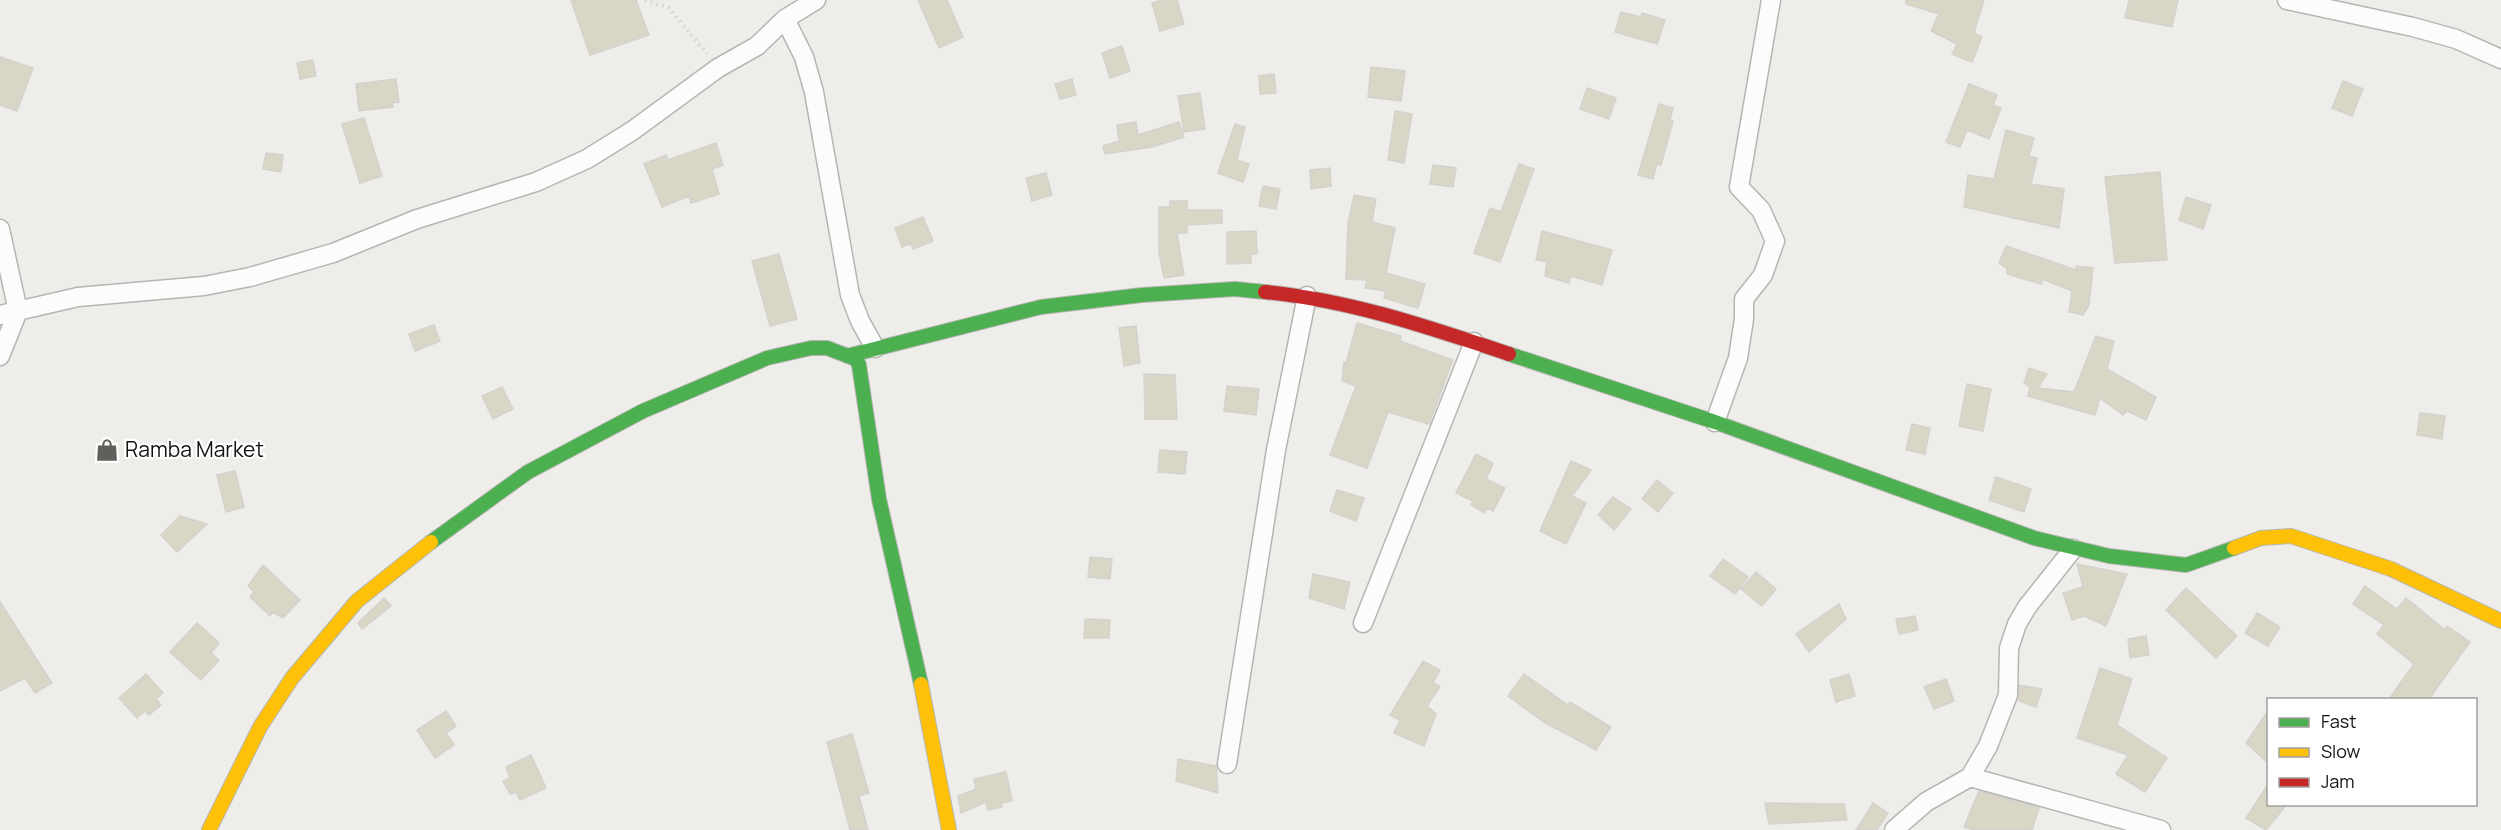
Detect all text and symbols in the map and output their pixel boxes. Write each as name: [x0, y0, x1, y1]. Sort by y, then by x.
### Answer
place label: Ramba Market: [125, 435, 264, 463]
shop icon: Ramba Market: [94, 437, 120, 463]
legend: [2267, 698, 2477, 806]
text: Fast: [2321, 709, 2356, 733]
text: Slow: [2321, 739, 2361, 763]
text: Jam: [2321, 769, 2355, 793]

